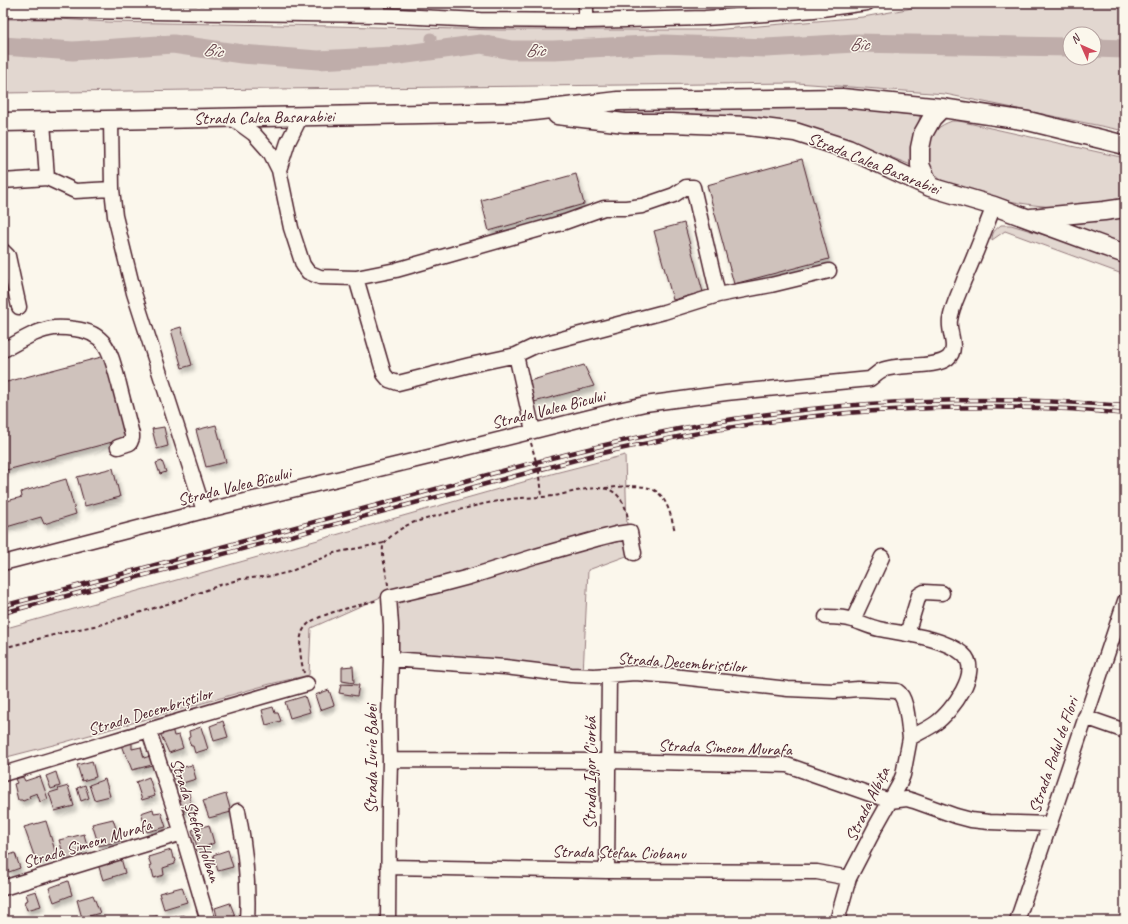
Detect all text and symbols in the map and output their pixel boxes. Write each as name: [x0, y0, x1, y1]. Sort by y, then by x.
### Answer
north arrow: [1062, 26, 1102, 66]
text: N: [1068, 30, 1084, 46]
water label: Bîc: [849, 33, 871, 55]
water label: Bîc: [202, 38, 227, 63]
water label: Bîc: [525, 39, 547, 61]
street label: Strada Calea Basarabiei: [193, 106, 336, 129]
street label: Strada Calea Basarabiei: [805, 127, 945, 200]
street label: Strada Valea Bîcului: [489, 385, 610, 434]
street label: Strada Valea Bîcului: [175, 462, 296, 511]
street label: Strada Decembriștilor: [617, 648, 749, 678]
street label: Strada Decembriștilor: [85, 682, 217, 740]
street label: Strada Podul de Flori: [1024, 693, 1084, 816]
street label: Strada Iurie Babei: [361, 702, 382, 814]
street label: Strada Igor Ciorbă: [580, 715, 601, 829]
street label: Strada Simeon Murafa: [658, 735, 793, 760]
street label: Strada Ștefan Holban: [166, 755, 226, 886]
street label: Strada Albița: [840, 762, 895, 845]
street label: Strada Simeon Murafa: [20, 814, 155, 873]
street label: Strada Ștefan Ciobanu: [552, 841, 688, 864]

